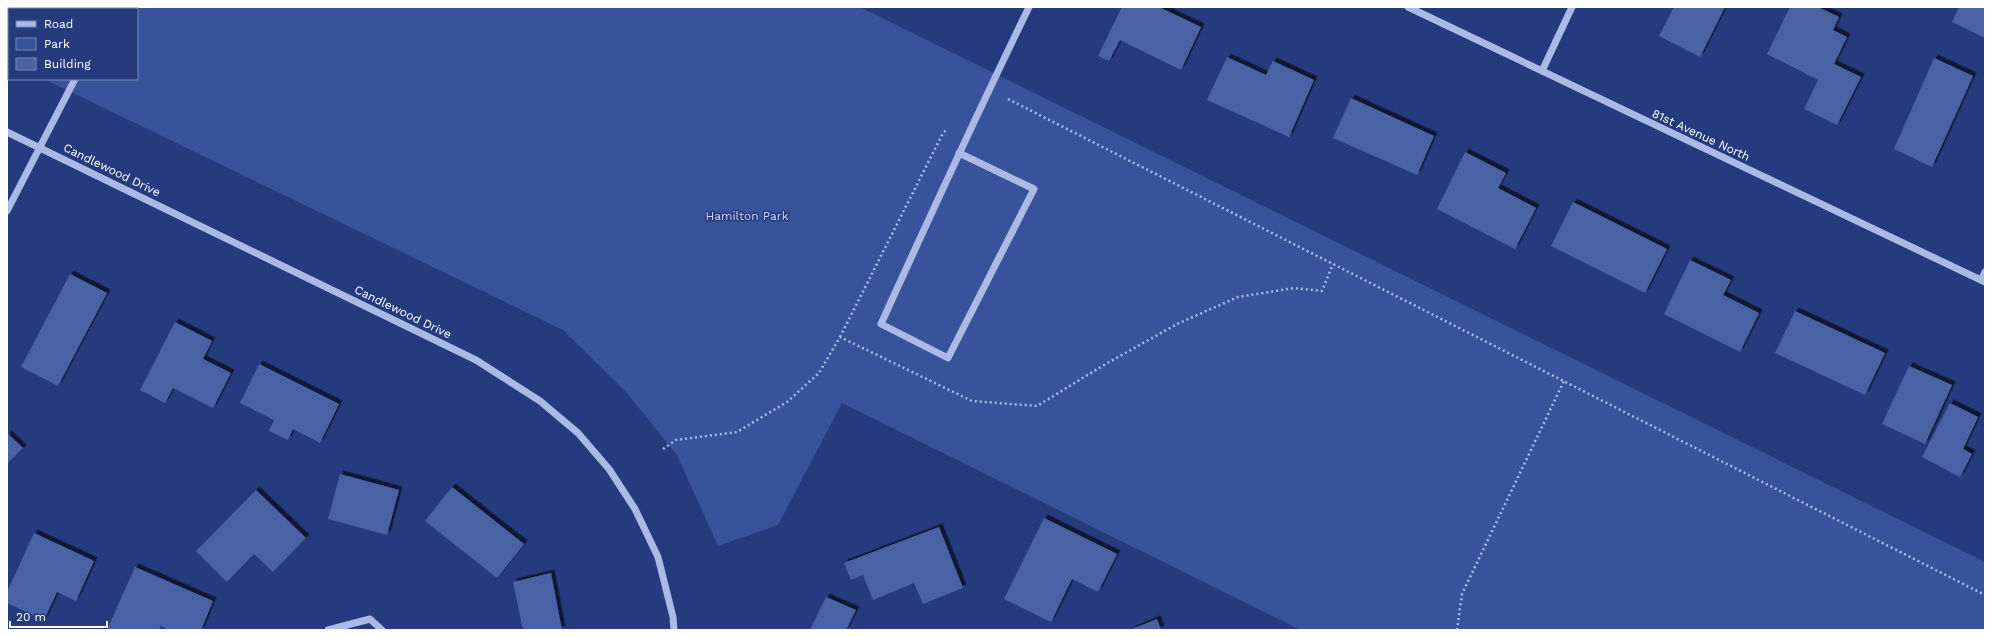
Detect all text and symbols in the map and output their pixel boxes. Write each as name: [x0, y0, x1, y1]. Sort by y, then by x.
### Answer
legend: [8, 8, 138, 80]
text: Road: [44, 17, 73, 31]
text: Park: [44, 37, 70, 51]
text: Building: [44, 57, 91, 71]
street label: 81st Avenue North: [1650, 106, 1752, 164]
street label: Candlewood Drive: [61, 140, 163, 200]
park label: Hamilton Park: [705, 209, 789, 223]
street label: Candlewood Drive: [352, 282, 454, 342]
scale bar: [10, 603, 107, 629]
text: 20 m: [16, 610, 46, 624]

